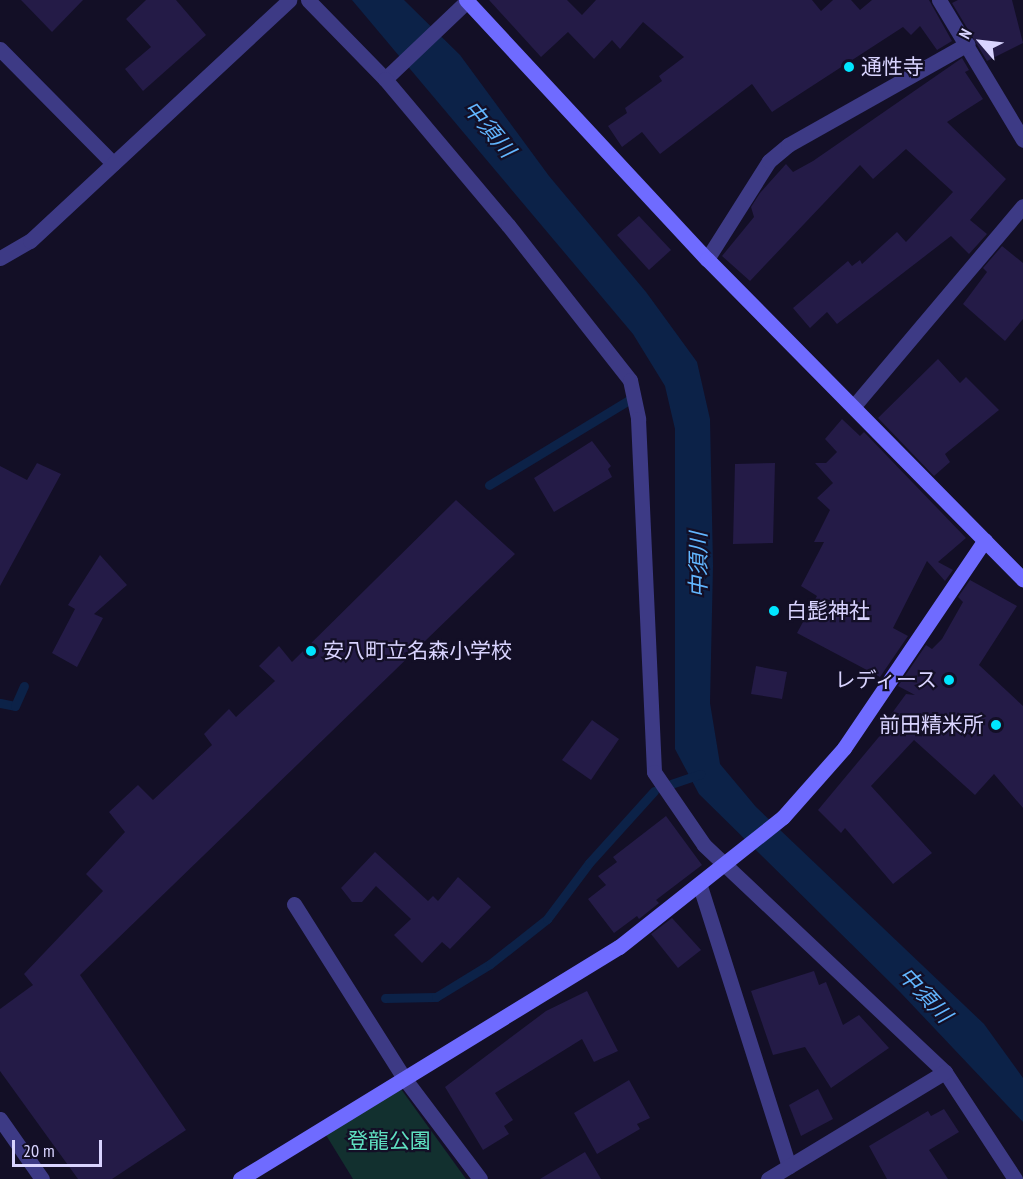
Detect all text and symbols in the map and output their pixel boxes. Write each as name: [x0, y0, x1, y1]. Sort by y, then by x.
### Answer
north arrow: [951, 12, 1011, 72]
text: N: [954, 25, 976, 42]
place label: 通性寺: [861, 54, 924, 80]
marker: 通性寺: [842, 60, 856, 74]
water label: 中須川: [458, 95, 520, 163]
water label: 中須川: [686, 532, 712, 598]
place label: 白髭神社: [786, 598, 870, 624]
marker: 白髭神社: [767, 604, 781, 618]
place label: 安八町立名森小学校: [323, 638, 512, 664]
marker: 安八町立名森小学校: [304, 644, 318, 658]
place label: レディース: [832, 667, 937, 693]
marker: レディース: [942, 673, 956, 687]
place label: 前田精米所: [879, 712, 984, 738]
marker: 前田精米所: [989, 718, 1003, 732]
water label: 中須川: [893, 962, 957, 1028]
scale bar: [15, 1128, 105, 1166]
park label: 登龍公園: [347, 1128, 431, 1154]
text: 20 m: [23, 1139, 55, 1162]

